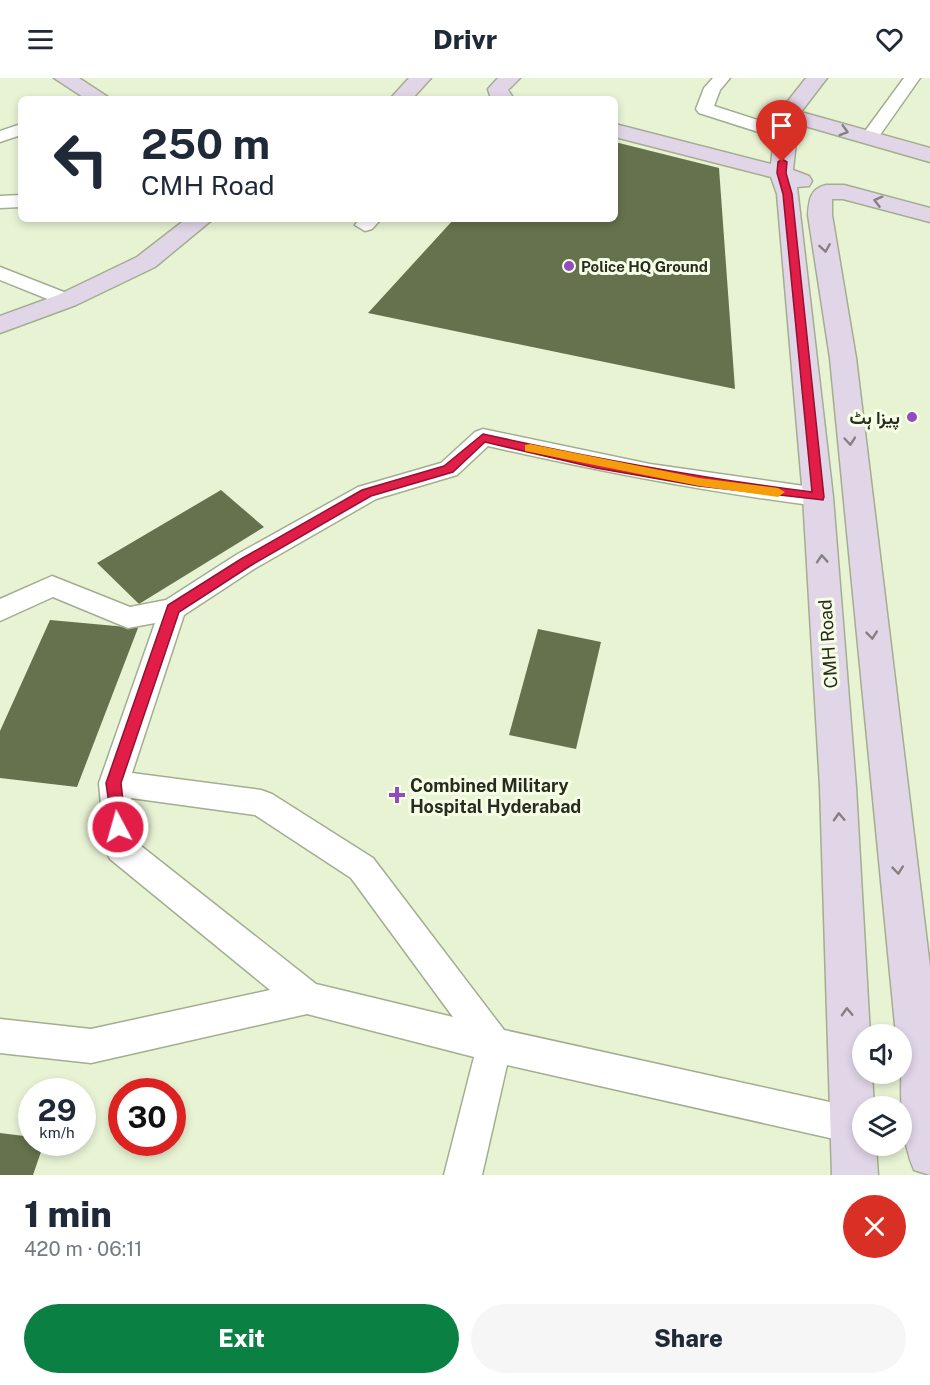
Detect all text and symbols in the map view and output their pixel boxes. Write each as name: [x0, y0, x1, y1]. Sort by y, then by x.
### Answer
icon: menu: [24, 23, 57, 56]
text: Drivr: [433, 23, 497, 55]
icon: heart: [873, 23, 906, 56]
pin: [756, 100, 807, 162]
icon: arrive: [765, 109, 798, 142]
text: 250 m: [141, 119, 270, 168]
icon: left: [42, 120, 120, 198]
one-way arrow: [838, 124, 849, 136]
text: CMH Road: [141, 169, 275, 201]
one-way arrow: [873, 196, 884, 208]
one-way arrow: [819, 243, 831, 252]
place label: Police HQ Ground: [581, 258, 708, 275]
marker: Police HQ Ground: [562, 259, 576, 273]
place label: پیزا ہٹ: [850, 407, 900, 430]
marker: پیزا ہٹ: [905, 410, 919, 424]
one-way arrow: [843, 437, 856, 446]
one-way arrow: [816, 555, 829, 564]
street label: CMH Road: [814, 599, 842, 689]
one-way arrow: [865, 630, 878, 639]
place label: Combined Military Hospital Hyderabad: [410, 775, 581, 817]
marker: Combined Military Hospital Hyderabad: [388, 786, 406, 804]
position arrow: [86, 795, 150, 859]
one-way arrow: [833, 812, 846, 821]
one-way arrow: [891, 866, 904, 875]
one-way arrow: [841, 1007, 853, 1016]
map controls: [852, 1024, 912, 1156]
button: sound: [852, 1024, 912, 1084]
speed limit sign: 30: [108, 1078, 186, 1156]
text: 29: [38, 1092, 76, 1128]
button: layers: [852, 1096, 912, 1156]
text: km/h: [39, 1124, 75, 1141]
text: 1 min: [24, 1193, 112, 1235]
button: close: [843, 1195, 906, 1258]
text: 420 m · 06:11: [24, 1237, 142, 1261]
button: Exit: [24, 1304, 459, 1373]
button: Share: [471, 1304, 906, 1373]

